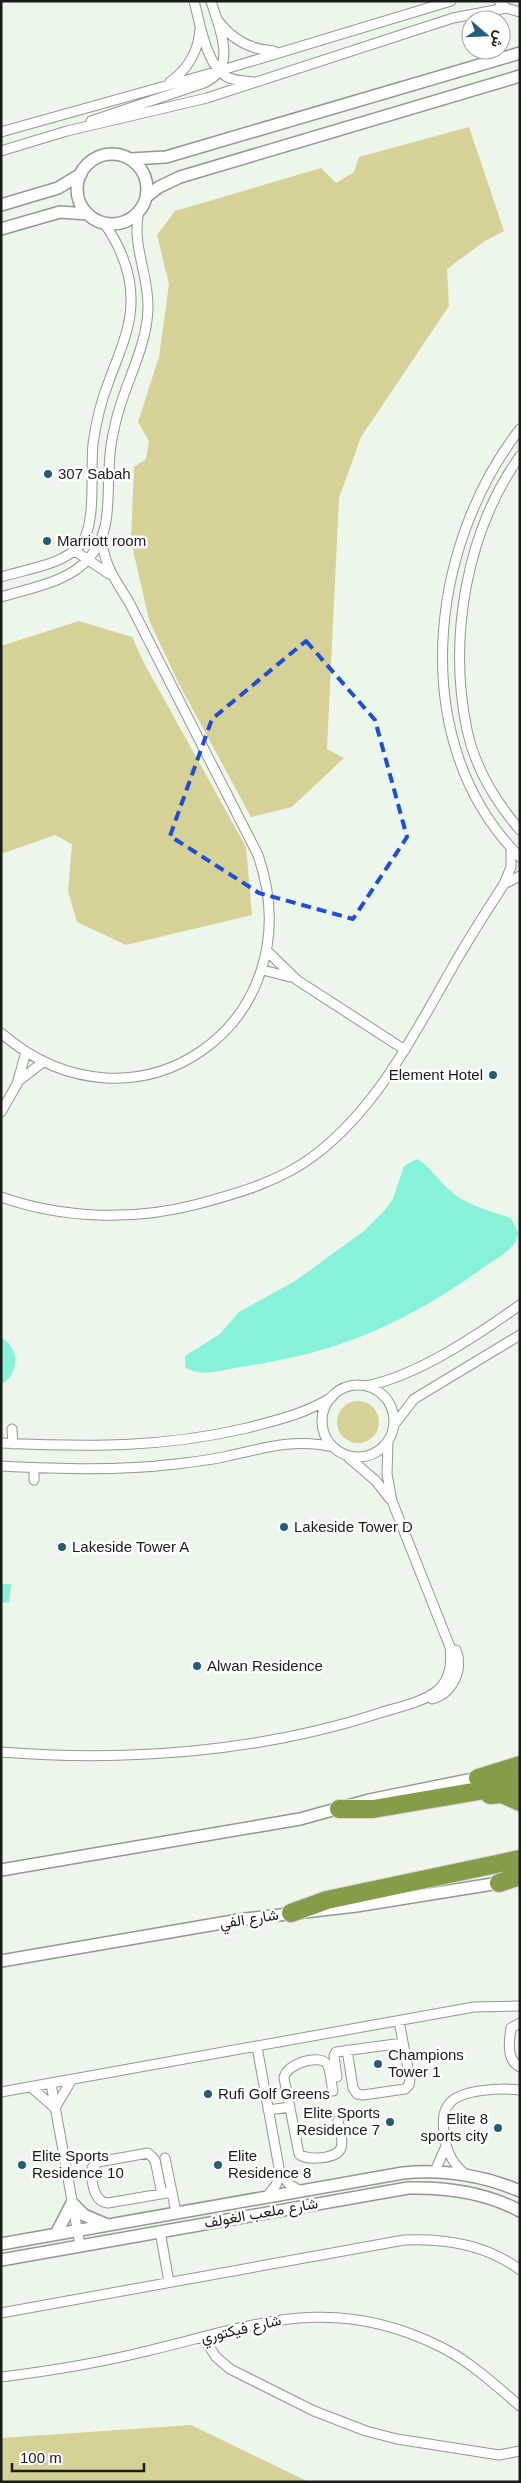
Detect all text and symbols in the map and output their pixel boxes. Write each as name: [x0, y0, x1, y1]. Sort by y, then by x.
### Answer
north arrow: [461, 10, 511, 60]
text: ش: [487, 28, 509, 50]
place label: 307 Sabah: [58, 465, 131, 482]
marker: 307 Sabah: [42, 468, 54, 480]
place label: Marriott room: [57, 532, 146, 549]
marker: Marriott room: [41, 535, 53, 547]
place label: Element Hotel: [389, 1066, 483, 1083]
marker: Element Hotel: [487, 1069, 499, 1081]
place label: Lakeside Tower D: [294, 1518, 413, 1535]
marker: Lakeside Tower D: [278, 1521, 290, 1533]
place label: Lakeside Tower A: [72, 1538, 189, 1555]
marker: Lakeside Tower A: [56, 1541, 68, 1553]
place label: Alwan Residence: [207, 1657, 323, 1674]
marker: Alwan Residence: [191, 1660, 203, 1672]
street label: شارع الفي: [218, 1905, 280, 1936]
place label: Champions Tower 1: [388, 2046, 464, 2080]
marker: Champions Tower 1: [372, 2058, 384, 2070]
place label: Rufi Golf Greens: [218, 2085, 330, 2102]
marker: Rufi Golf Greens: [202, 2088, 214, 2100]
place label: Elite Sports Residence 7: [297, 2104, 380, 2138]
place label: Elite 8 sports city: [420, 2110, 488, 2144]
marker: Elite Sports Residence 7: [384, 2116, 396, 2128]
marker: Elite 8 sports city: [492, 2122, 504, 2134]
place label: Elite Sports Residence 10: [32, 2147, 124, 2181]
place label: Elite Residence 8: [228, 2147, 311, 2181]
marker: Elite Sports Residence 10: [16, 2159, 28, 2171]
marker: Elite Residence 8: [212, 2159, 224, 2171]
street label: شارع ملعب الغولف: [203, 2194, 320, 2234]
street label: شارع فيكتوري: [199, 2311, 284, 2351]
scale bar: [12, 2440, 145, 2472]
text: 100 m: [20, 2449, 62, 2466]

